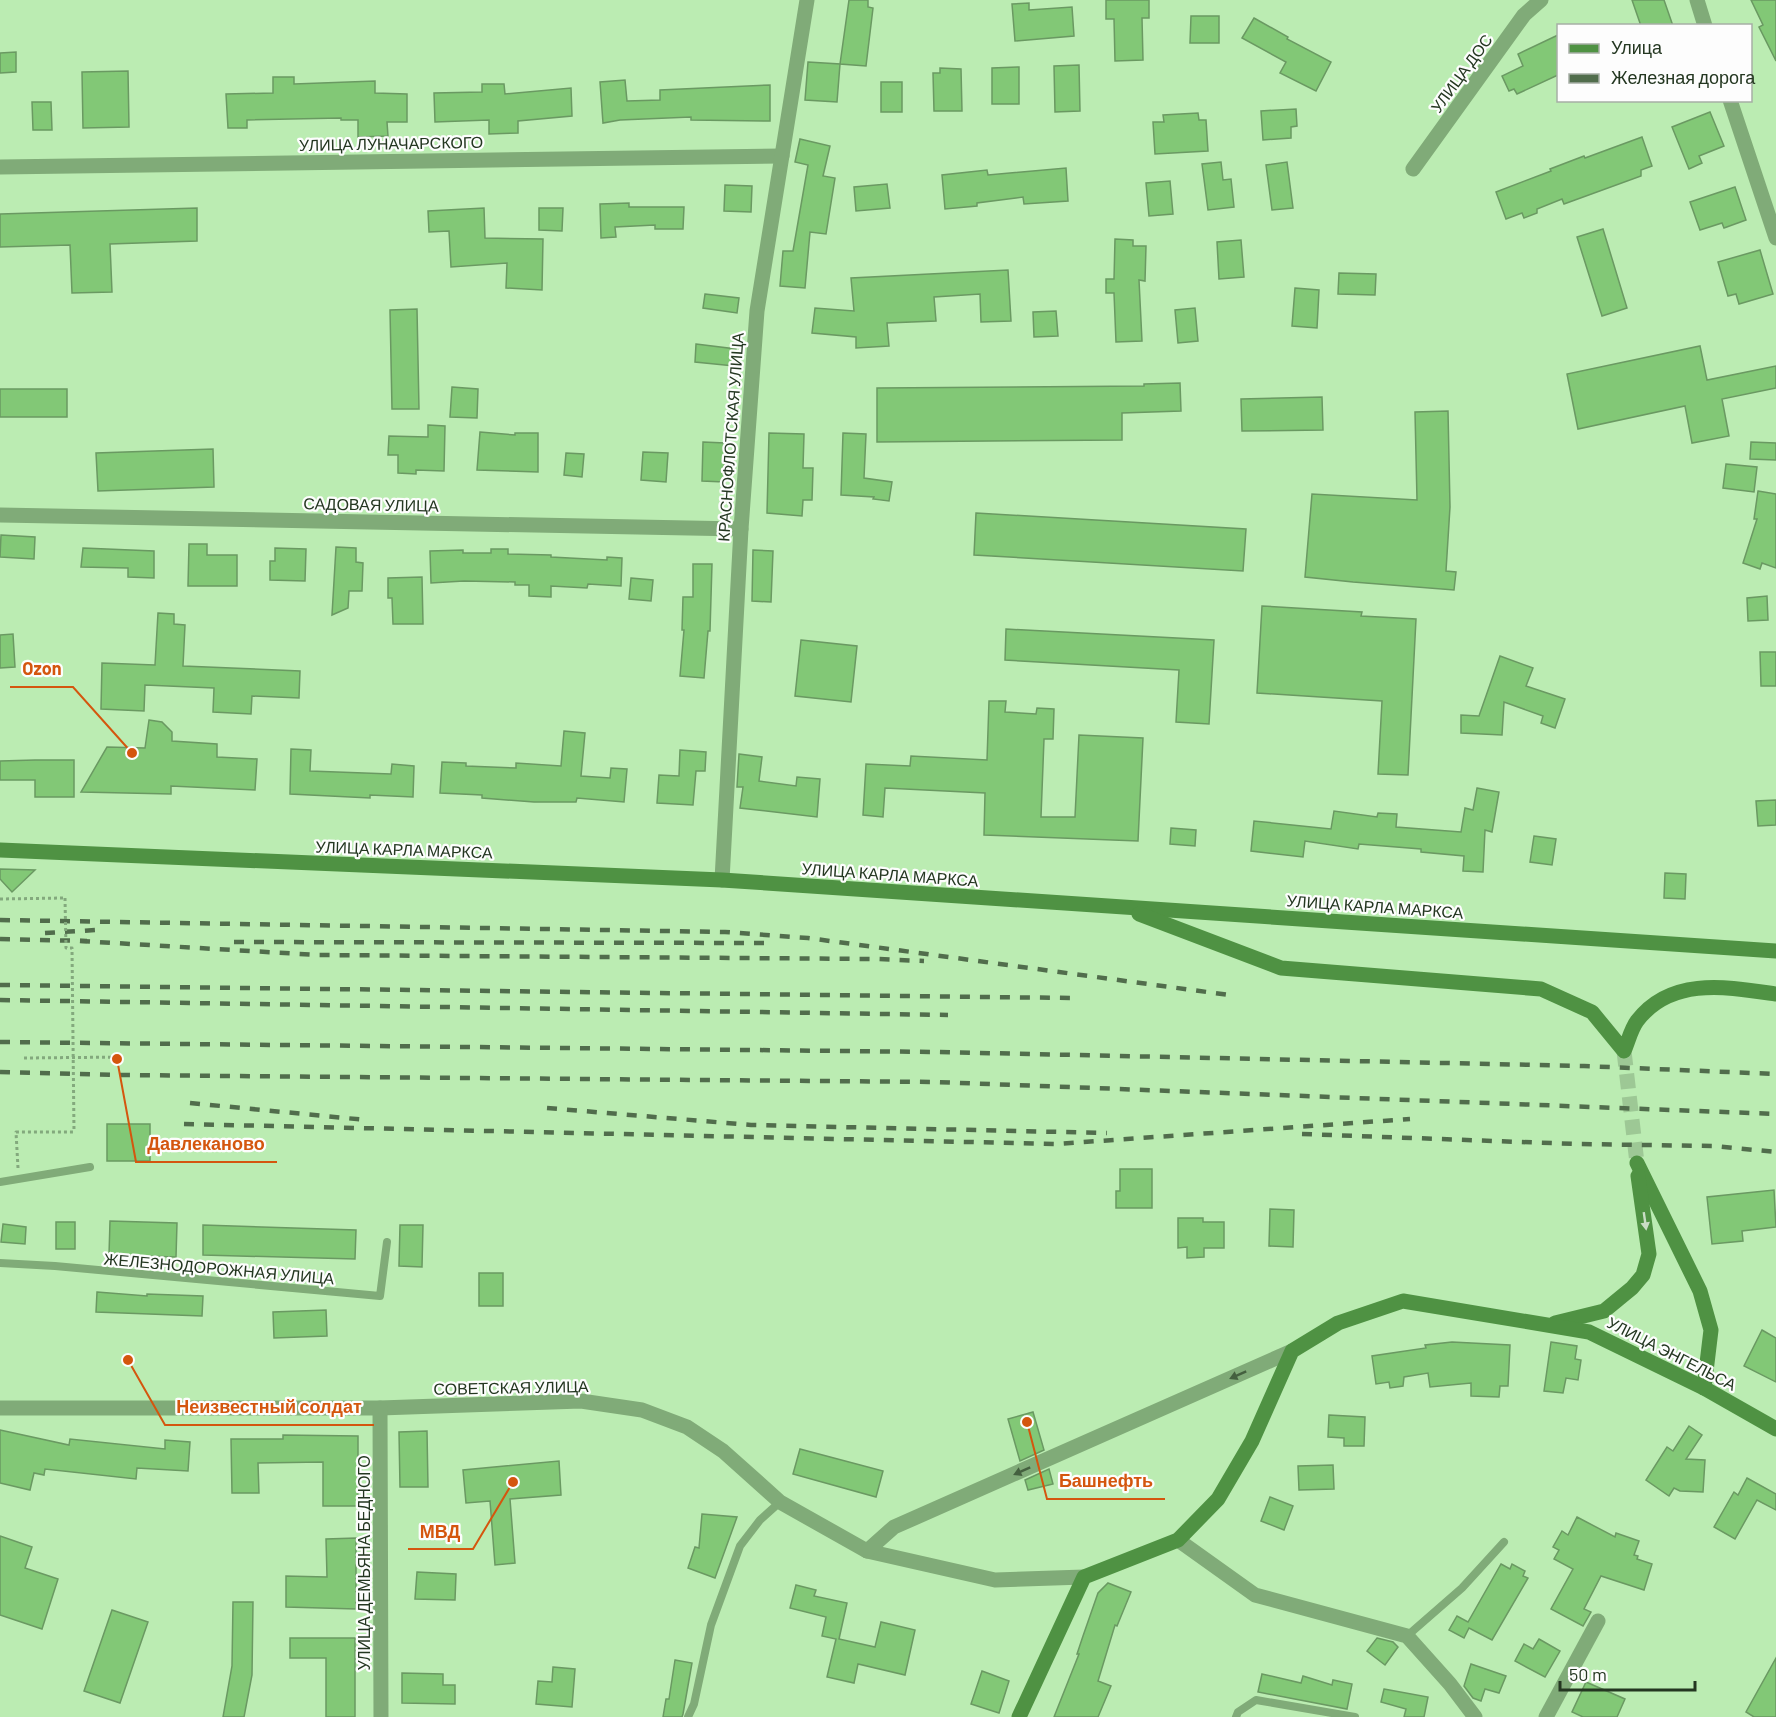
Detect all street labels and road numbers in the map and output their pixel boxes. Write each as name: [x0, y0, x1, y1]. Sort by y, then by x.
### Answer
street label: УЛИЦА ДОС: [1426, 30, 1496, 116]
street label: УЛИЦА ЛУНАЧАРСКОГО: [299, 132, 483, 154]
street label: КРАСНОФЛОТСКАЯ УЛИЦА: [713, 331, 747, 542]
street label: САДОВАЯ УЛИЦА: [303, 493, 439, 515]
street label: УЛИЦА КАРЛА МАРКСА: [315, 836, 493, 862]
street label: УЛИЦА КАРЛА МАРКСА: [801, 858, 979, 890]
street label: УЛИЦА КАРЛА МАРКСА: [1286, 890, 1464, 922]
street label: ЖЕЛЕЗНОДОРОЖНАЯ УЛИЦА: [103, 1248, 335, 1288]
street label: УЛИЦА ЭНГЕЛЬСА: [1604, 1312, 1740, 1394]
street label: СОВЕТСКАЯ УЛИЦА: [433, 1376, 589, 1398]
street label: УЛИЦА ДЕМЬЯНА БЕДНОГО: [354, 1455, 373, 1671]

